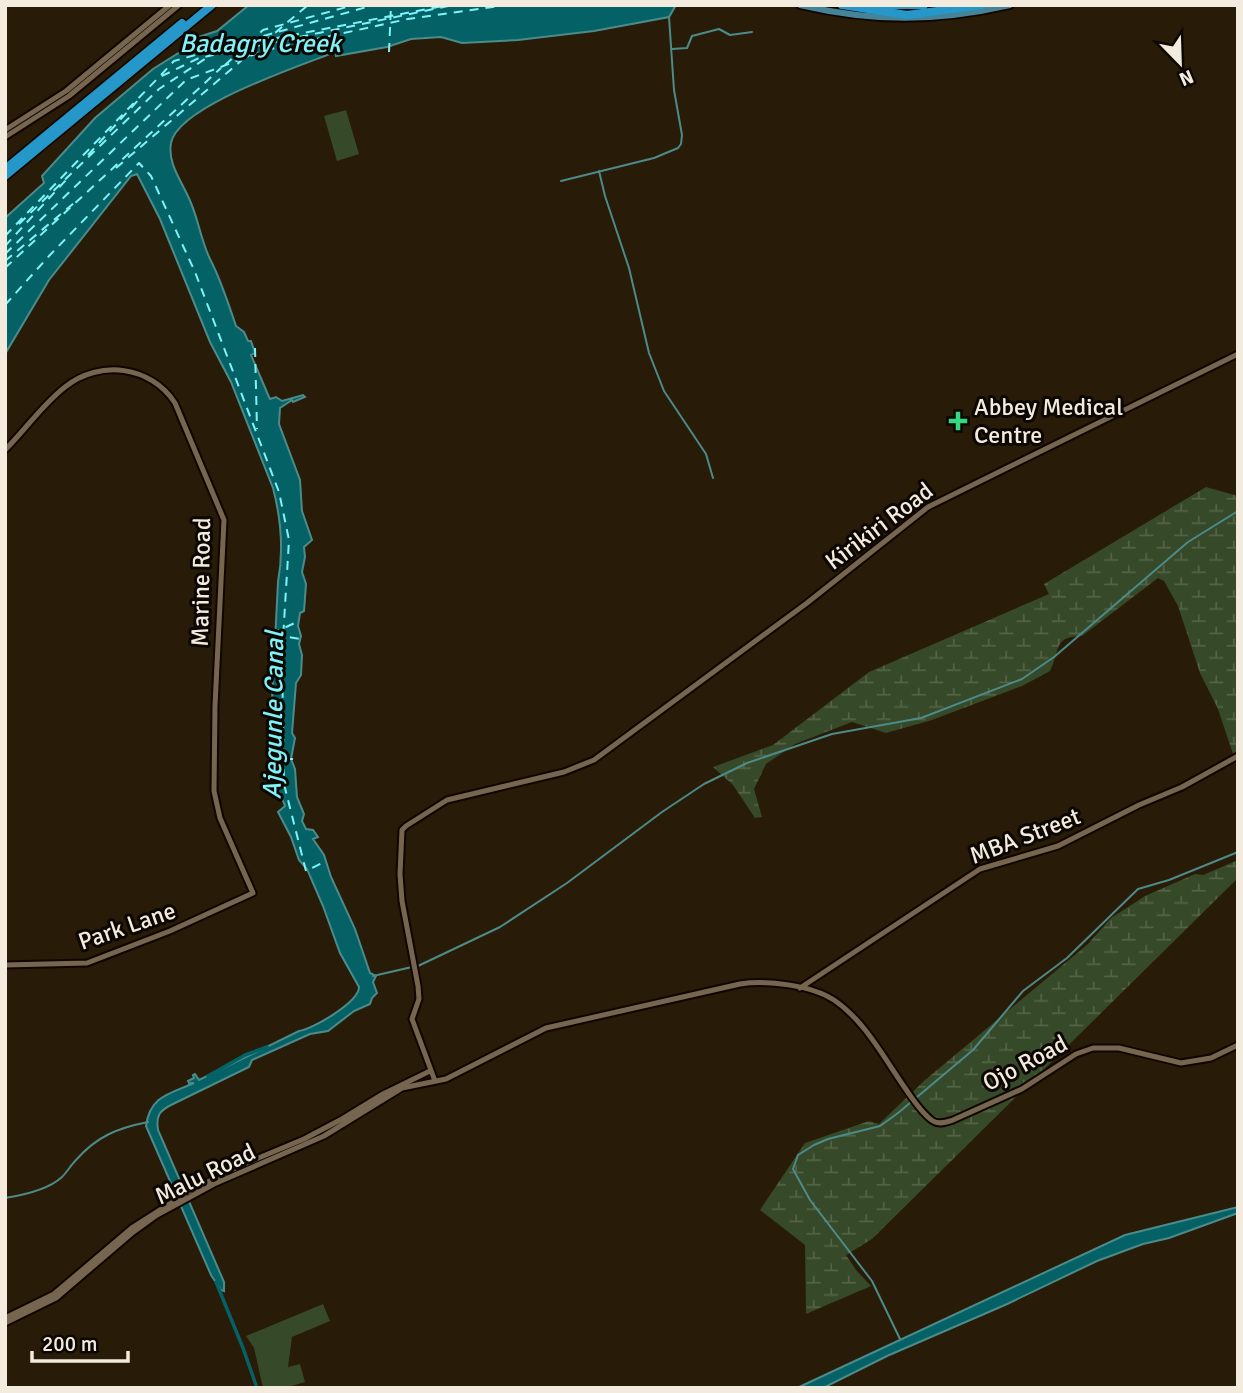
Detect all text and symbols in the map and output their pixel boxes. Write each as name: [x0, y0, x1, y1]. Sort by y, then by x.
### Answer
water label: Badagry Creek: [179, 28, 343, 60]
north arrow: [1145, 28, 1215, 98]
text: N: [1175, 64, 1197, 91]
place label: Abbey Medical Centre: [974, 392, 1123, 450]
marker: Abbey Medical Centre: [948, 411, 968, 431]
street label: Kirikiri Road: [819, 476, 939, 576]
street label: Marine Road: [185, 517, 217, 647]
water label: Ajegunle Canal: [257, 628, 292, 799]
street label: MBA Street: [965, 801, 1085, 871]
street label: Park Lane: [74, 895, 180, 957]
street label: Ojo Road: [977, 1028, 1073, 1098]
street label: Malu Road: [150, 1137, 260, 1211]
scale bar: [32, 1320, 128, 1364]
text: 200 m: [42, 1331, 97, 1357]

